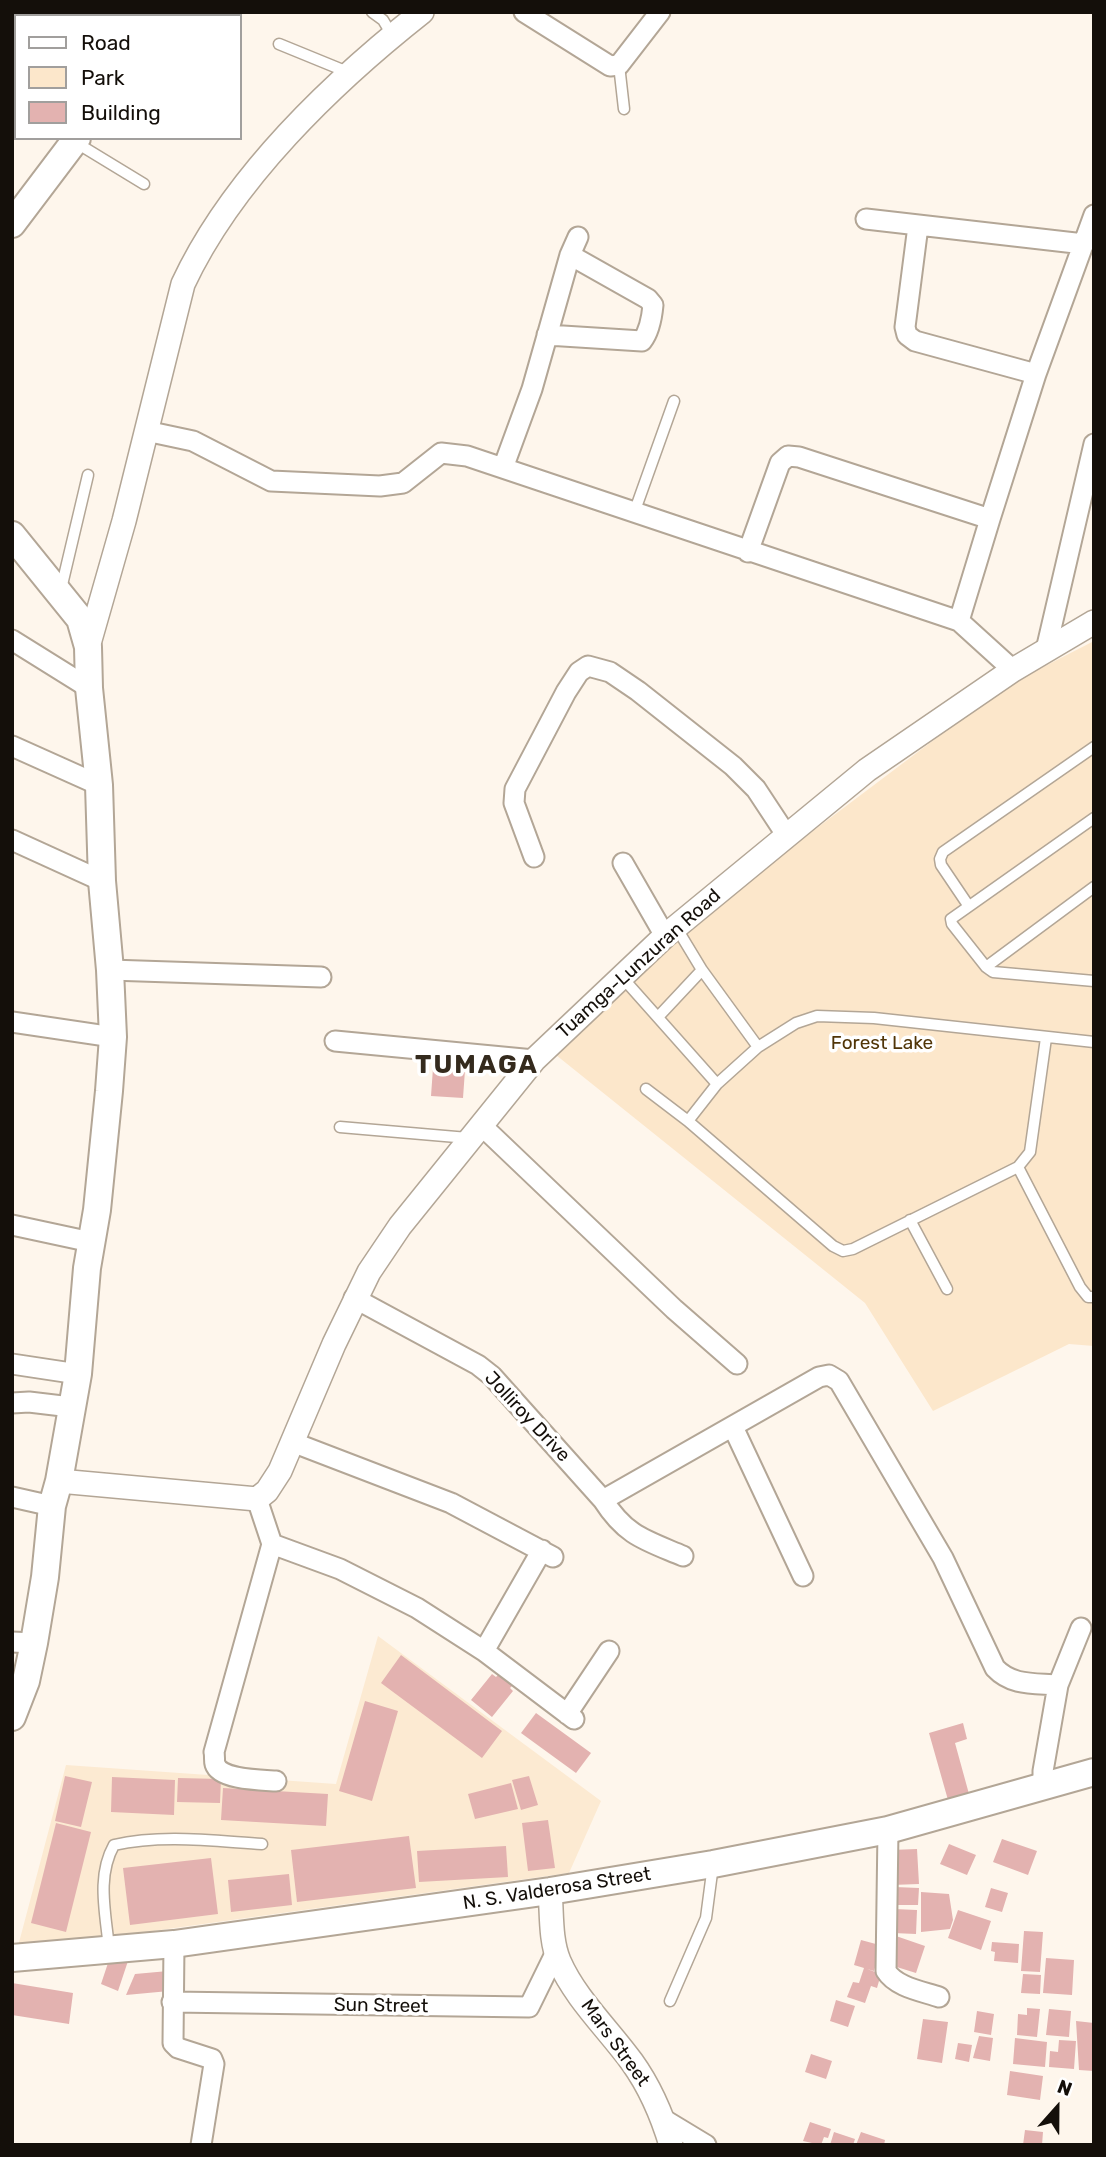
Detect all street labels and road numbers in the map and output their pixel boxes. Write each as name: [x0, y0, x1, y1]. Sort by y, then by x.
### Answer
street label: Tuamga-Lunzuran Road: [552, 884, 726, 1044]
street label: Jolliroy Drive: [479, 1367, 575, 1467]
street label: N. S. Valderosa Street: [461, 1863, 653, 1915]
street label: Sun Street: [334, 1994, 428, 2018]
street label: Mars Street: [576, 1995, 654, 2091]

